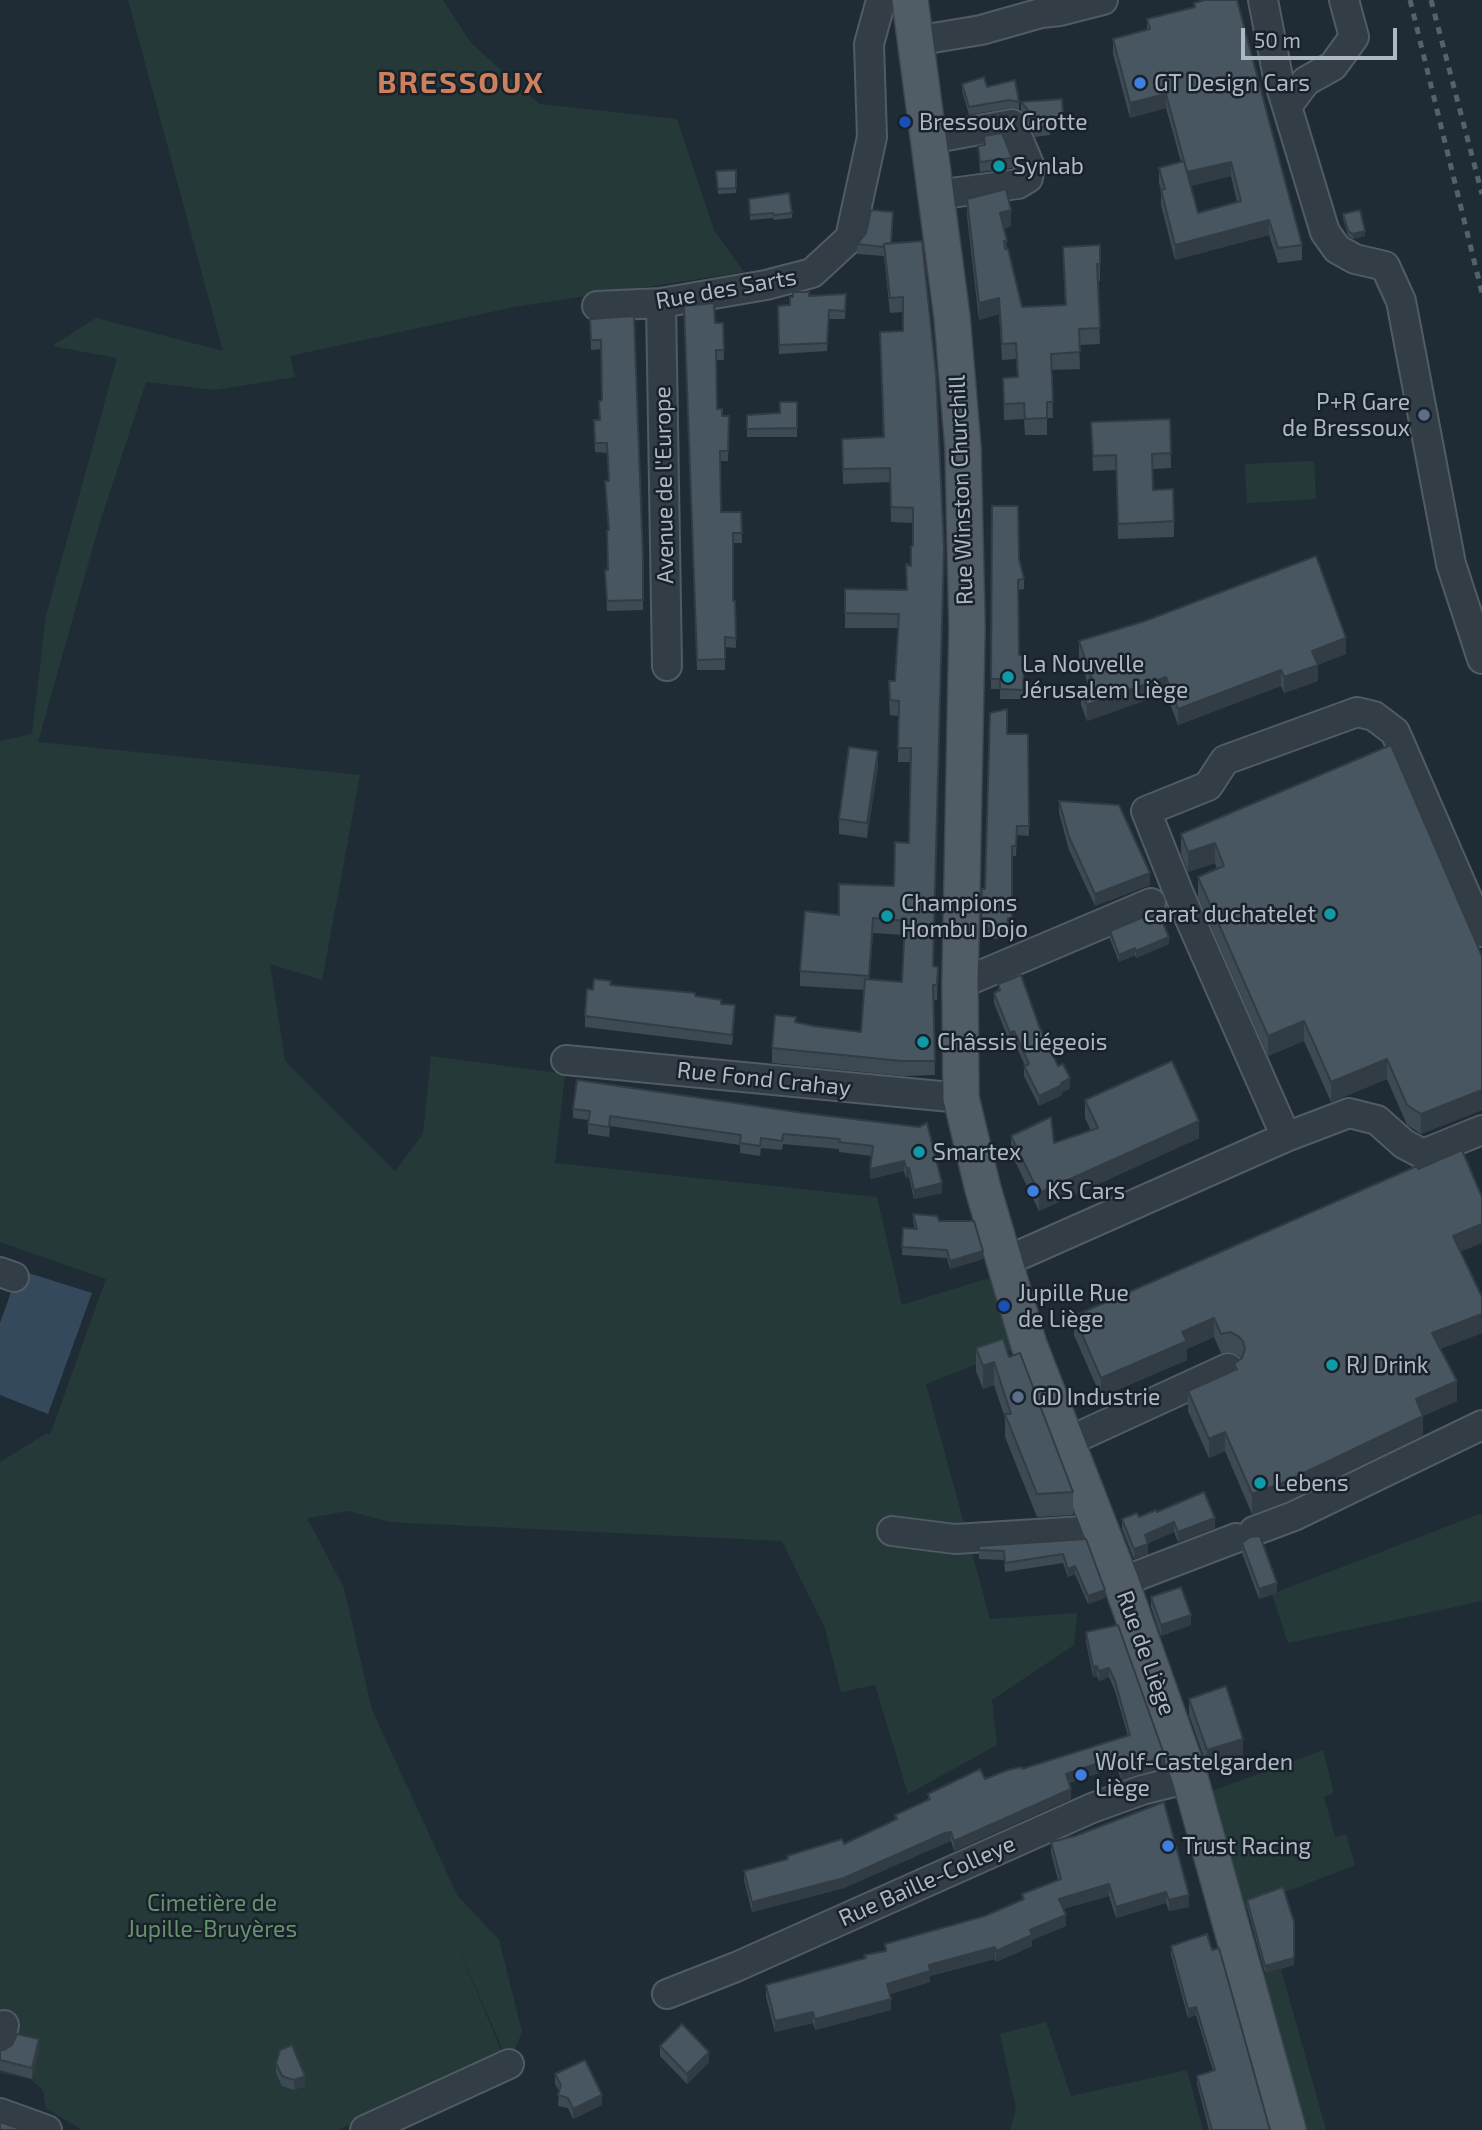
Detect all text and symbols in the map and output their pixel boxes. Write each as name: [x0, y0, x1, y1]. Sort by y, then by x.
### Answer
scale bar: [1244, 14, 1400, 58]
text: 50 m: [1254, 27, 1301, 52]
district label: BRESSOUX: [378, 65, 544, 101]
place label: GT Design Cars: [1154, 69, 1310, 97]
marker: GT Design Cars: [1132, 75, 1148, 91]
place label: Bressoux Grotte: [919, 108, 1088, 136]
marker: Bressoux Grotte: [897, 114, 913, 130]
place label: Synlab: [1013, 152, 1084, 180]
marker: Synlab: [991, 158, 1007, 174]
street label: Rue des Sarts: [654, 263, 798, 315]
street label: Rue Winston Churchill: [943, 375, 979, 605]
street label: Avenue de l'Europe: [648, 386, 680, 584]
place label: P+R Gare de Bressoux: [1282, 388, 1410, 442]
marker: P+R Gare de Bressoux: [1416, 407, 1432, 423]
place label: La Nouvelle Jérusalem Liège: [1022, 650, 1188, 704]
marker: La Nouvelle Jérusalem Liège: [1000, 669, 1016, 685]
place label: Champions Hombu Dojo: [901, 889, 1028, 943]
place label: carat duchatelet: [1144, 900, 1316, 928]
marker: carat duchatelet: [1322, 906, 1338, 922]
marker: Champions Hombu Dojo: [879, 908, 895, 924]
place label: Châssis Liégeois: [937, 1028, 1107, 1056]
marker: Châssis Liégeois: [915, 1034, 931, 1050]
street label: Rue Fond Crahay: [676, 1056, 852, 1102]
place label: Smartex: [933, 1138, 1021, 1166]
marker: Smartex: [911, 1144, 927, 1160]
place label: KS Cars: [1047, 1177, 1125, 1205]
marker: KS Cars: [1025, 1183, 1041, 1199]
place label: Jupille Rue de Liège: [1018, 1279, 1129, 1333]
marker: Jupille Rue de Liège: [996, 1298, 1012, 1314]
place label: RJ Drink: [1346, 1351, 1428, 1379]
marker: RJ Drink: [1324, 1357, 1340, 1373]
place label: GD Industrie: [1032, 1383, 1160, 1411]
marker: GD Industrie: [1010, 1389, 1026, 1405]
place label: Lebens: [1274, 1469, 1349, 1497]
marker: Lebens: [1252, 1475, 1268, 1491]
street label: Rue de Liège: [1111, 1587, 1181, 1719]
place label: Wolf-Castelgarden Liège: [1095, 1748, 1293, 1802]
marker: Wolf-Castelgarden Liège: [1073, 1767, 1089, 1783]
street label: Rue Baille-Colleye: [834, 1830, 1020, 1932]
place label: Trust Racing: [1182, 1832, 1311, 1860]
marker: Trust Racing: [1160, 1838, 1176, 1854]
park label: Cimetière de Jupille-Bruyères: [127, 1889, 297, 1943]

